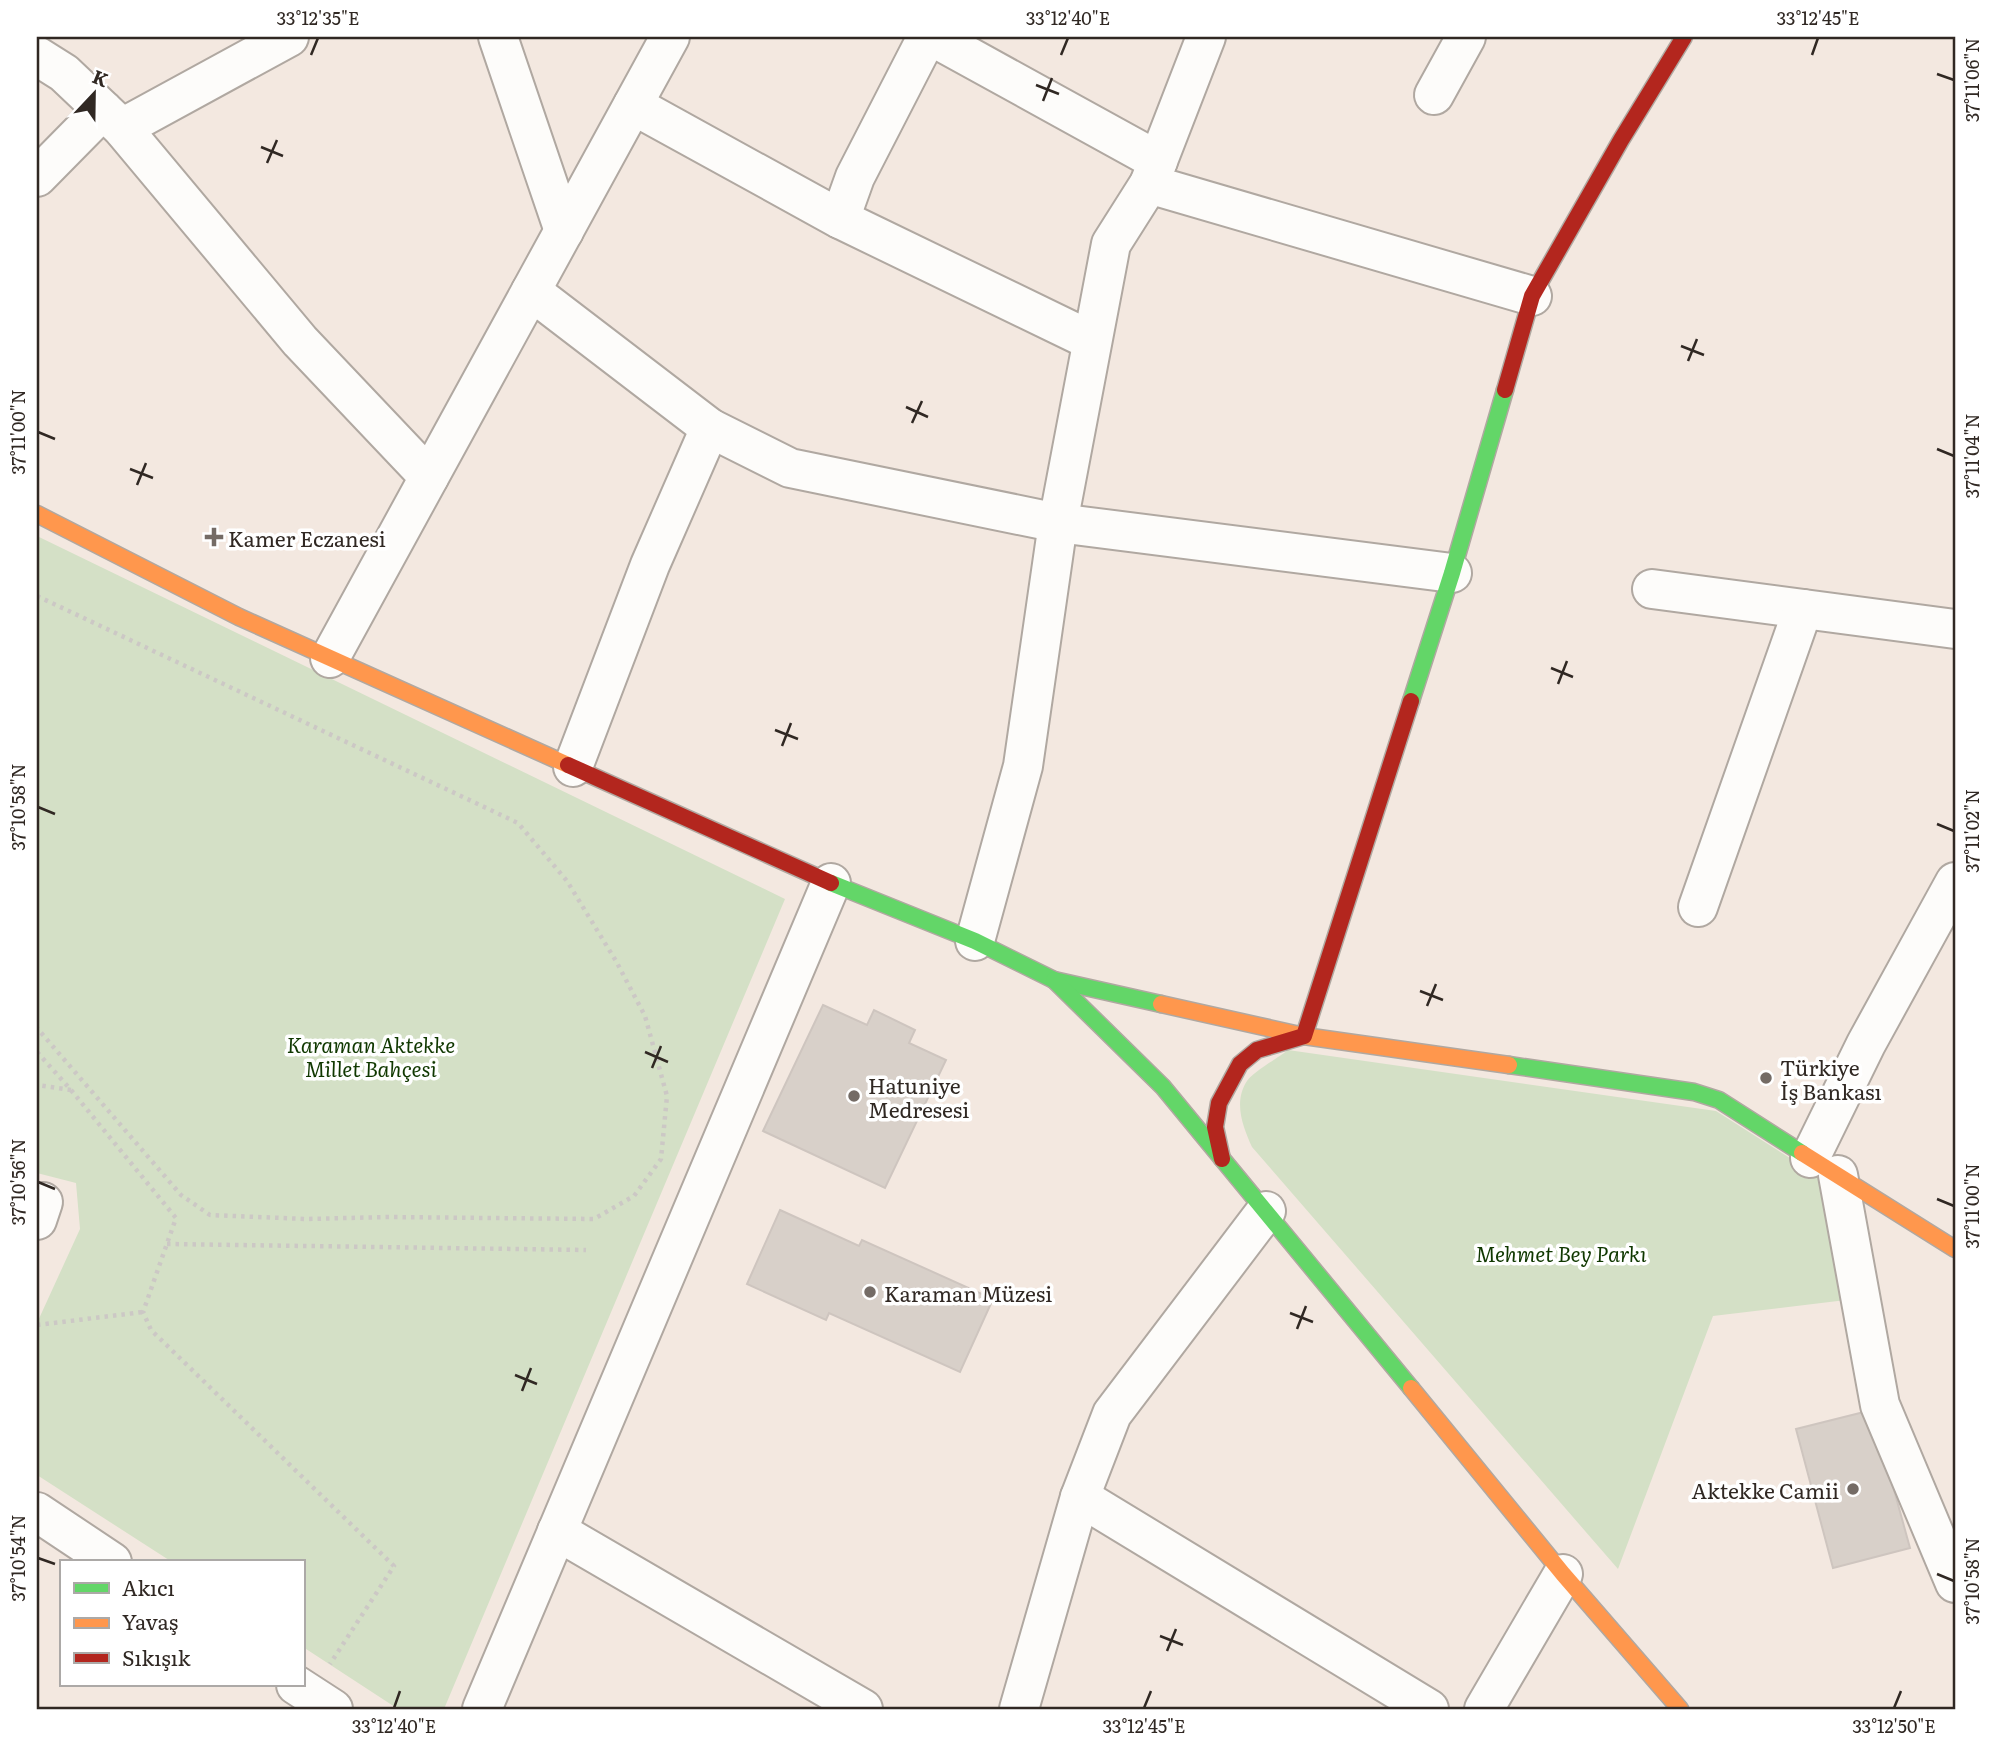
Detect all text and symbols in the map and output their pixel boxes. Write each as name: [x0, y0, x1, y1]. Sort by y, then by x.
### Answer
text: 33°12'35"E: [277, 4, 359, 31]
text: 33°12'40"E: [1026, 4, 1110, 31]
text: 33°12'45"E: [1776, 4, 1860, 31]
text: 37°11'06"N: [1958, 38, 1985, 122]
north arrow: [60, 60, 130, 130]
text: K: [89, 62, 113, 93]
text: 37°11'00"N: [4, 389, 31, 475]
text: 37°11'04"N: [1958, 414, 1985, 498]
place label: Kamer Eczanesi: [228, 522, 386, 553]
marker: Kamer Eczanesi: [206, 529, 222, 545]
text: 37°10'58"N: [4, 763, 31, 851]
text: 37°11'02"N: [1958, 789, 1985, 873]
park label: Karaman Aktekke Millet Bahçesi: [287, 1028, 455, 1083]
place label: Türkiye İş Bankası: [1780, 1051, 1882, 1106]
place label: Hatuniye Medresesi: [868, 1069, 969, 1124]
marker: Türkiye İş Bankası: [1758, 1070, 1774, 1086]
marker: Hatuniye Medresesi: [846, 1088, 862, 1104]
text: 37°10'56"N: [4, 1138, 31, 1226]
text: 37°11'00"N: [1958, 1163, 1985, 1249]
park label: Mehmet Bey Parkı: [1476, 1237, 1647, 1268]
place label: Karaman Müzesi: [884, 1277, 1052, 1308]
marker: Karaman Müzesi: [862, 1284, 878, 1300]
place label: Aktekke Camii: [1692, 1474, 1839, 1505]
marker: Aktekke Camii: [1845, 1481, 1861, 1497]
text: 37°10'54"N: [4, 1514, 31, 1602]
text: 37°10'58"N: [1958, 1537, 1985, 1625]
legend: [60, 1560, 304, 1686]
text: Akıcı: [122, 1571, 175, 1602]
text: Yavaş: [122, 1605, 178, 1636]
text: Sıkışık: [122, 1641, 191, 1672]
text: 33°12'40"E: [352, 1712, 436, 1739]
text: 33°12'45"E: [1102, 1712, 1186, 1739]
text: 33°12'50"E: [1852, 1712, 1936, 1739]

